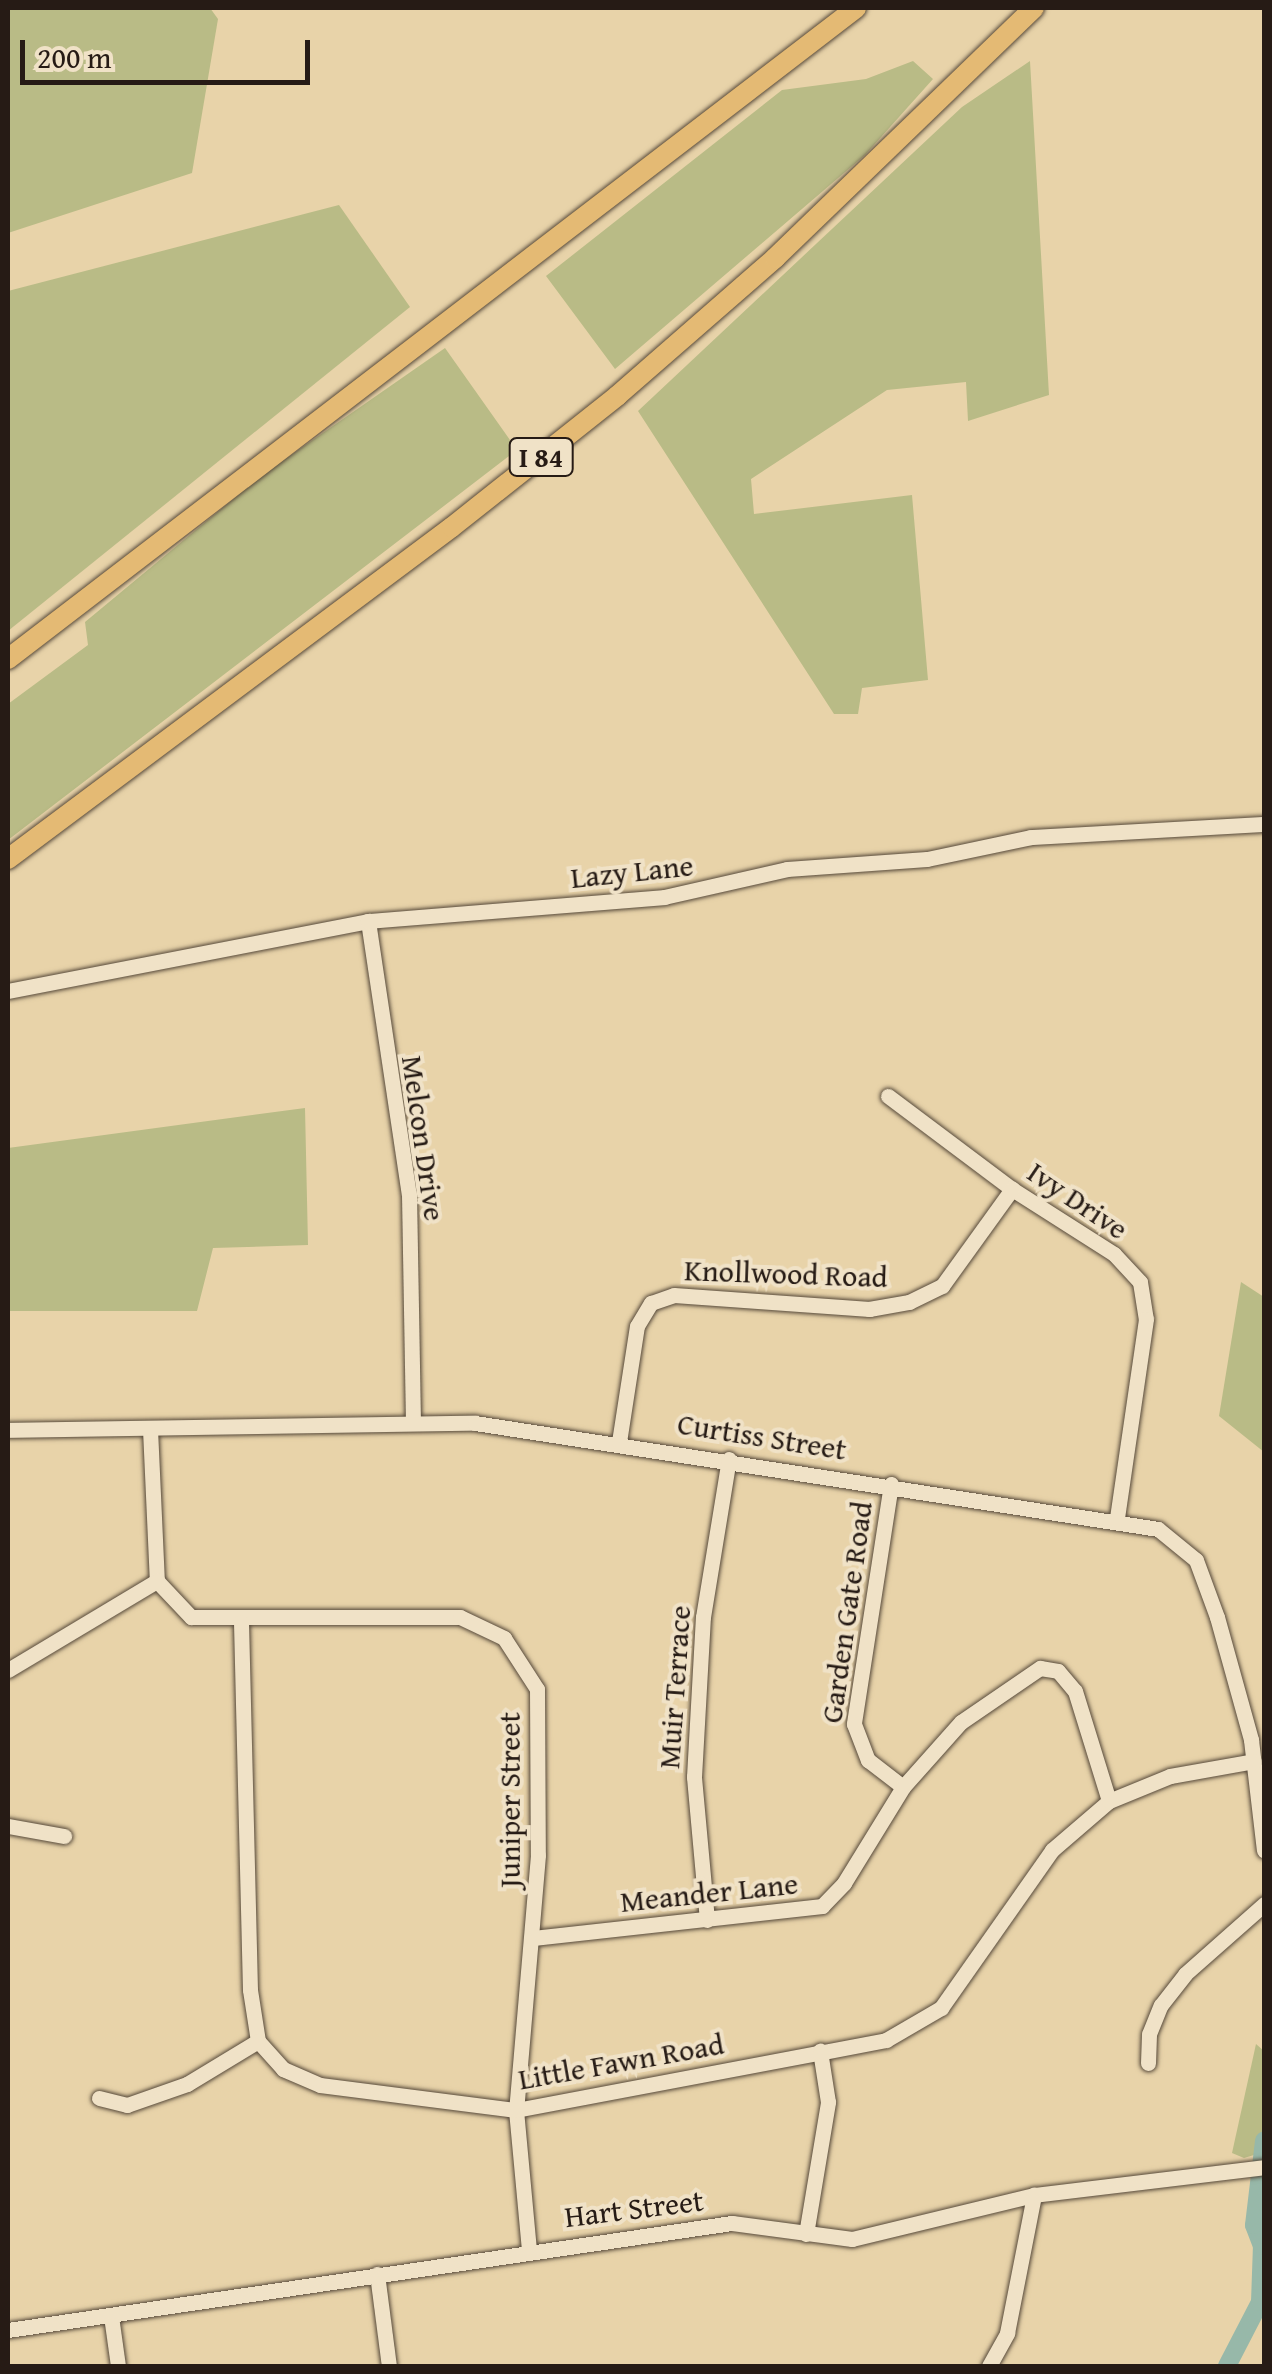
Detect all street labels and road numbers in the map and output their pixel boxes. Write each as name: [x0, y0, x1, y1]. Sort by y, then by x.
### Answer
road number: I 84: [508, 434, 574, 480]
street label: Lazy Lane: [569, 847, 695, 895]
street label: Melcon Drive: [395, 1053, 453, 1223]
street label: Ivy Drive: [1021, 1153, 1135, 1247]
street label: Knollwood Road: [684, 1251, 888, 1295]
street label: Curtiss Street: [675, 1405, 849, 1467]
street label: Garden Gate Road: [813, 1499, 879, 1725]
street label: Muir Terrace: [650, 1604, 698, 1770]
street label: Juniper Street: [491, 1712, 527, 1888]
street label: Meander Lane: [618, 1865, 800, 1919]
street label: Little Fawn Road: [515, 2025, 727, 2097]
street label: Hart Street: [563, 2182, 705, 2234]

